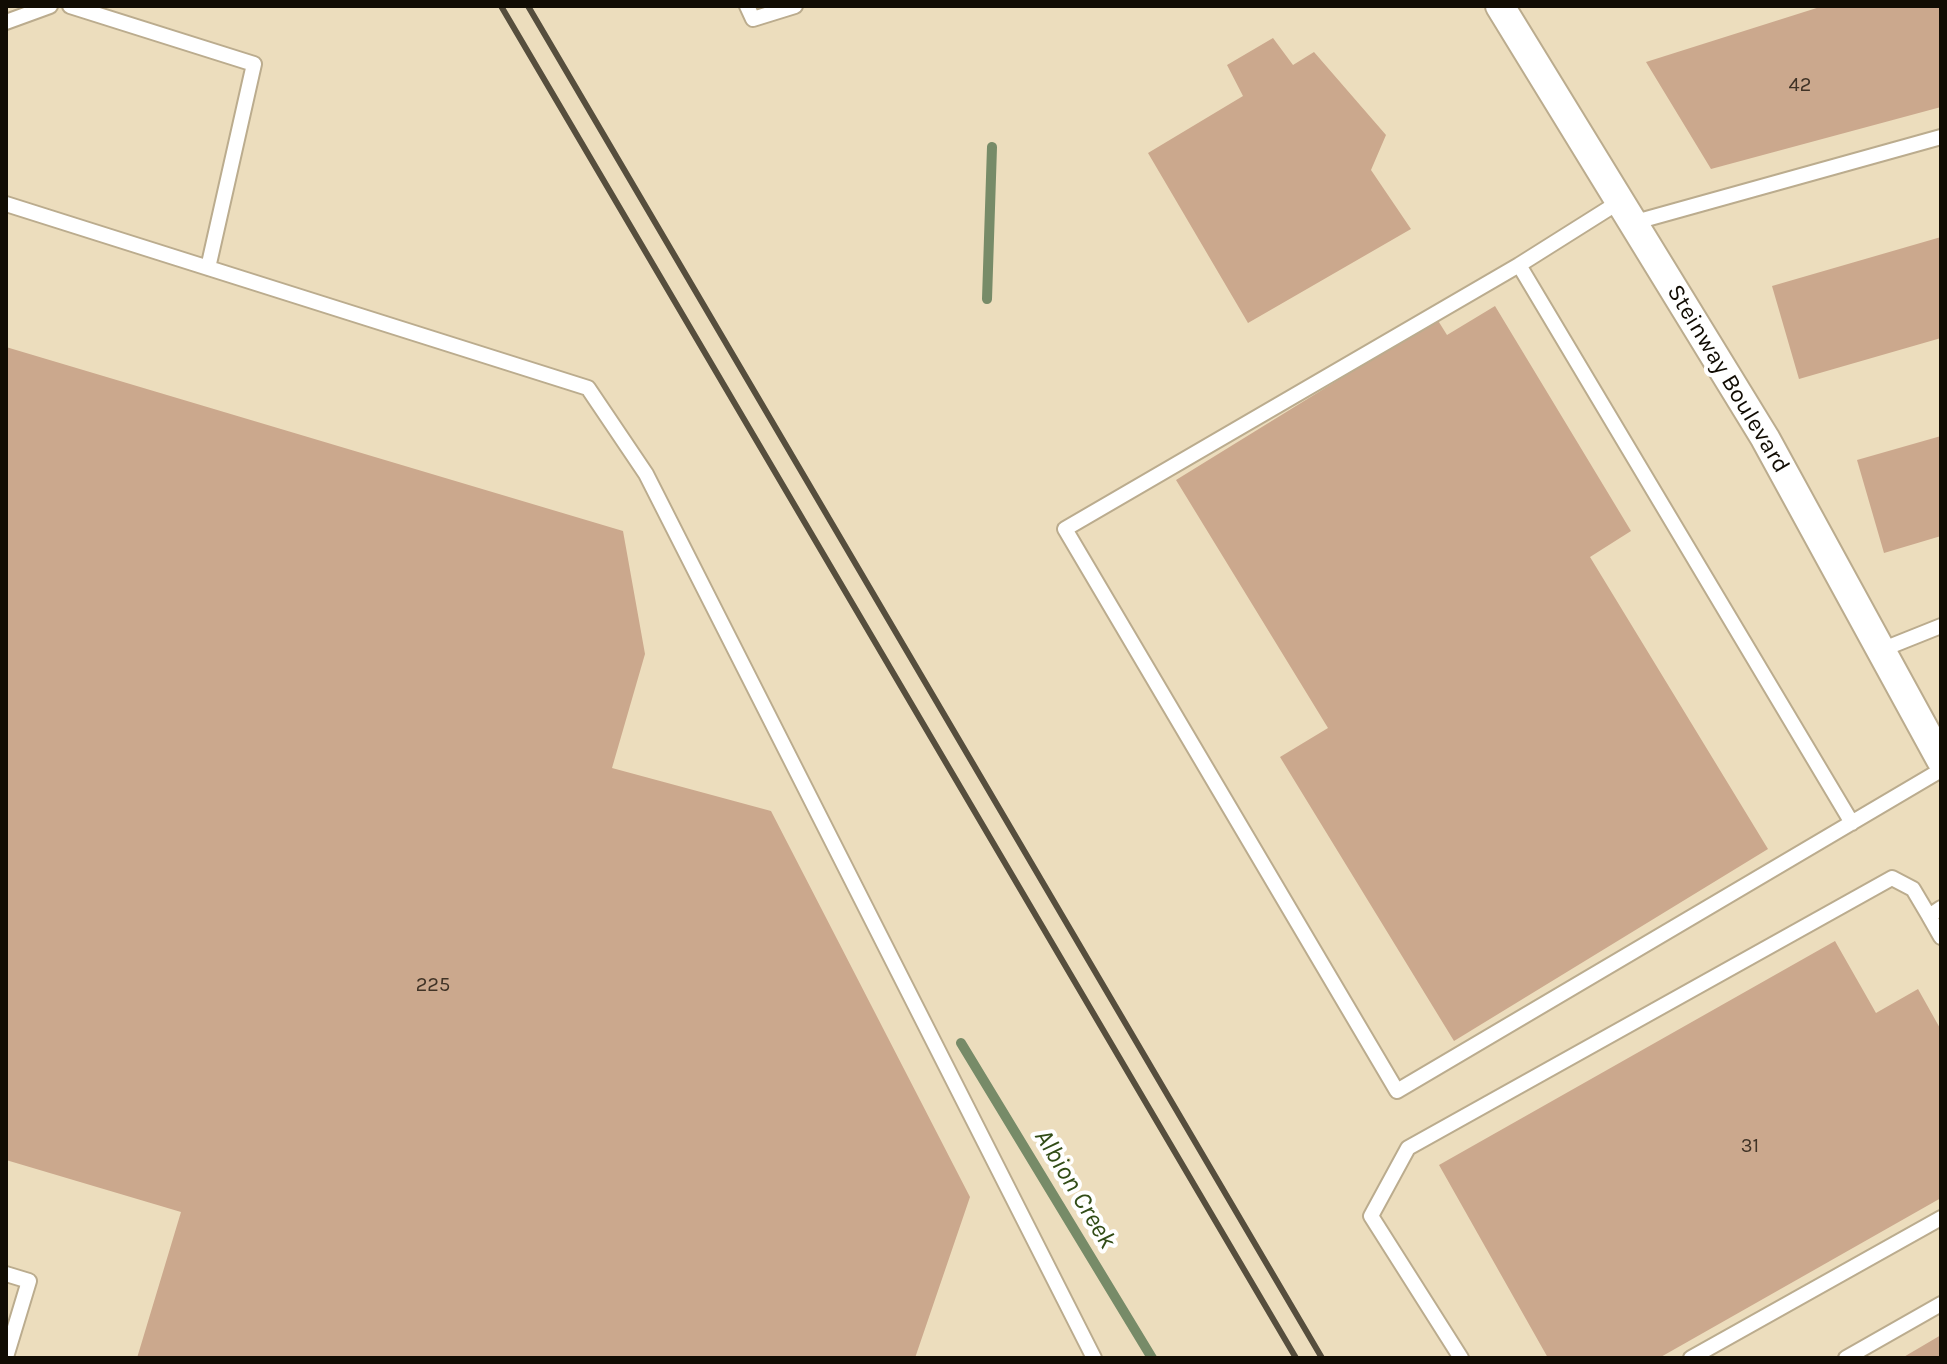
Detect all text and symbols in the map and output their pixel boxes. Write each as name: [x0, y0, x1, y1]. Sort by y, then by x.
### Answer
house number: 42: [1789, 73, 1811, 97]
street label: Steinway Boulevard: [1660, 280, 1796, 478]
house number: 225: [416, 973, 450, 997]
water label: Albion Creek: [1027, 1124, 1123, 1254]
house number: 31: [1741, 1134, 1759, 1158]

